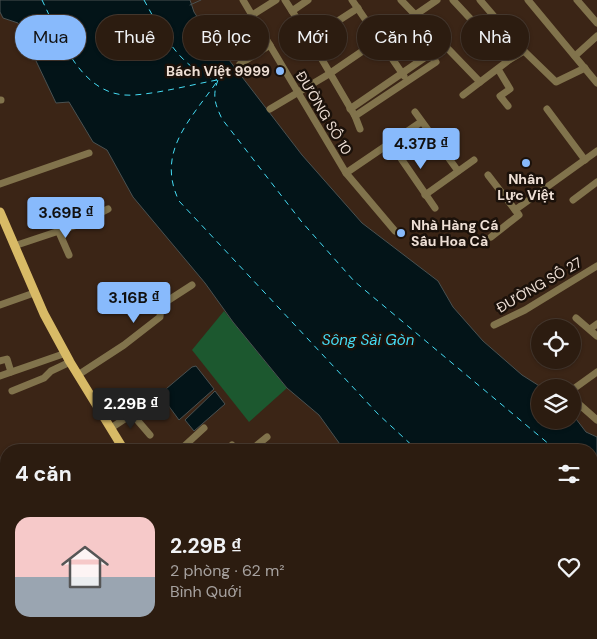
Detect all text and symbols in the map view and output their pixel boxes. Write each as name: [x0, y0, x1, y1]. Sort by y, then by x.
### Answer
chip: Mua: [15, 15, 86, 60]
chip: Thuê: [96, 15, 173, 60]
chip: Bộ lọc: [183, 15, 269, 60]
chip: Mới: [279, 15, 347, 60]
chip: Căn hộ: [357, 15, 451, 60]
chip: Nhà: [461, 15, 529, 60]
place label: Bách Việt 9999: [166, 62, 270, 80]
marker: Bách Việt 9999: [274, 65, 286, 77]
street label: ĐƯỜNG SỐ 10: [292, 68, 356, 158]
pin: 4.37B ₫: [375, 128, 467, 170]
text: 4.37B ₫: [394, 133, 448, 154]
marker: Nhân Lực Việt: [520, 157, 532, 169]
place label: Nhân Lực Việt: [497, 170, 555, 204]
pin: 3.69B ₫: [20, 196, 112, 239]
text: 3.69B ₫: [38, 202, 94, 223]
place label: Nhà Hàng Cá Sấu Hoa Cà: [411, 216, 498, 250]
marker: Nhà Hàng Cá Sấu Hoa Cà: [395, 227, 407, 239]
street label: ĐƯỜNG SỐ 27: [493, 253, 585, 317]
pin: 3.16B ₫: [88, 282, 180, 324]
text: 3.16B ₫: [108, 287, 160, 308]
map controls: [531, 319, 581, 429]
button: locate: [531, 319, 581, 369]
water label: Sông Sài Gòn: [322, 330, 415, 350]
button: layers: [531, 379, 581, 429]
pin: 2.29B ₫: [85, 388, 177, 430]
text: 2.29B ₫: [104, 393, 158, 414]
text: 4 căn: [15, 460, 72, 488]
icon: filters: [555, 460, 583, 488]
text: 2.29B ₫: [170, 532, 242, 560]
icon: home: [55, 537, 115, 597]
icon: heart: [555, 553, 583, 581]
text: 2 phòng · 62 m²: [170, 560, 285, 581]
text: Bình Quới: [170, 581, 242, 602]

